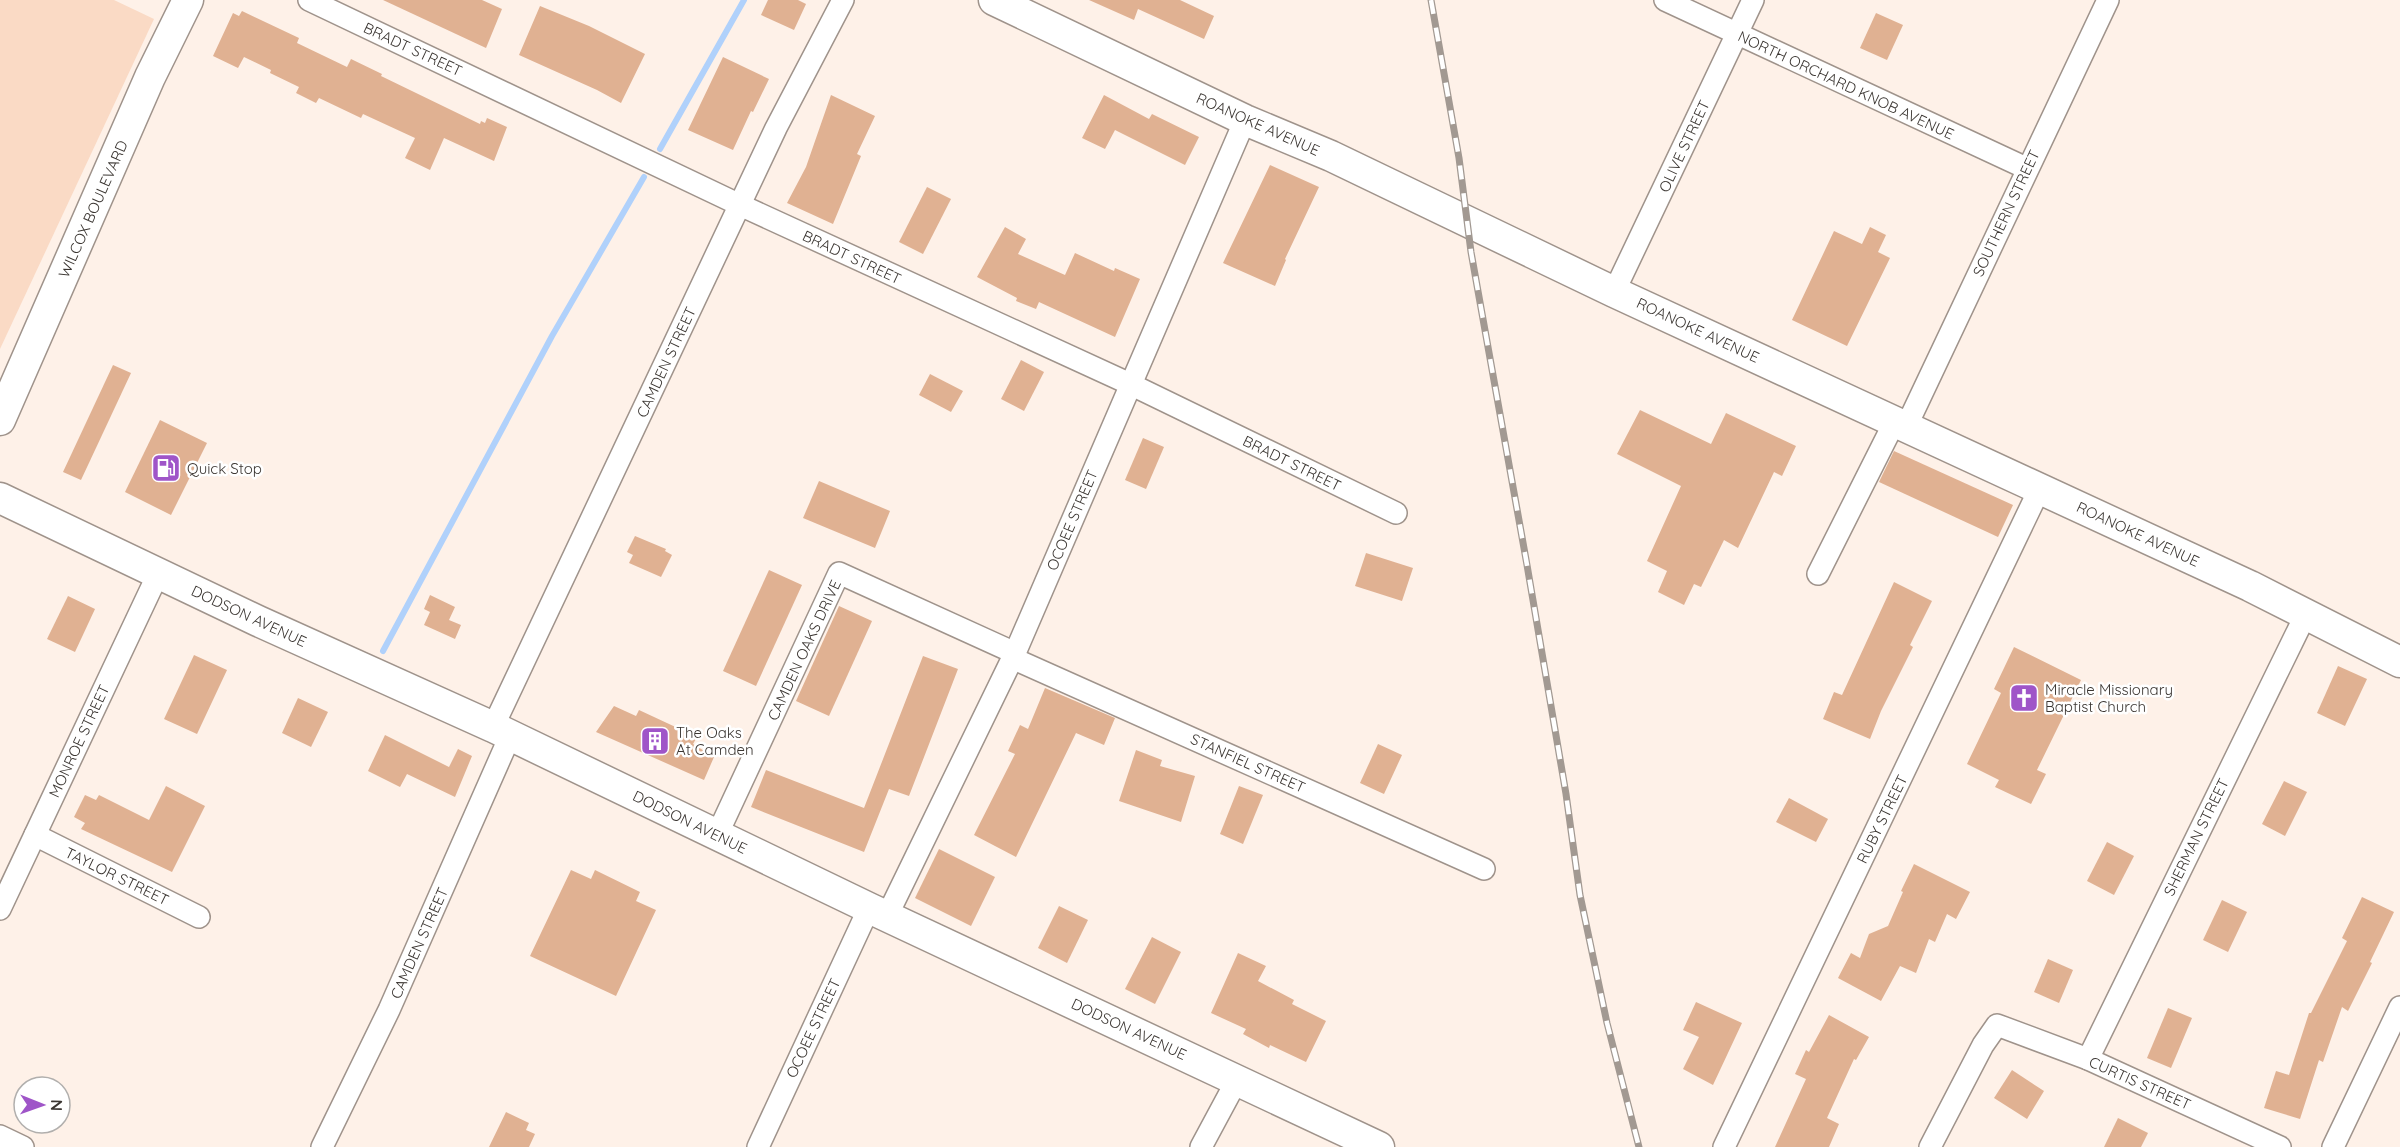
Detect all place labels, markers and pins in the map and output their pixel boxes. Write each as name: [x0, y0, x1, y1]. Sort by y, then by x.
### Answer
fuel station icon: Quick Stop: [150, 452, 182, 484]
place label: Quick Stop: [187, 459, 262, 478]
place label: Miracle Missionary Baptist Church: [2045, 680, 2173, 716]
church icon: Miracle Missionary Baptist Church: [2008, 682, 2040, 714]
place label: The Oaks At Camden: [676, 723, 754, 759]
building icon: The Oaks At Camden: [639, 725, 671, 757]

